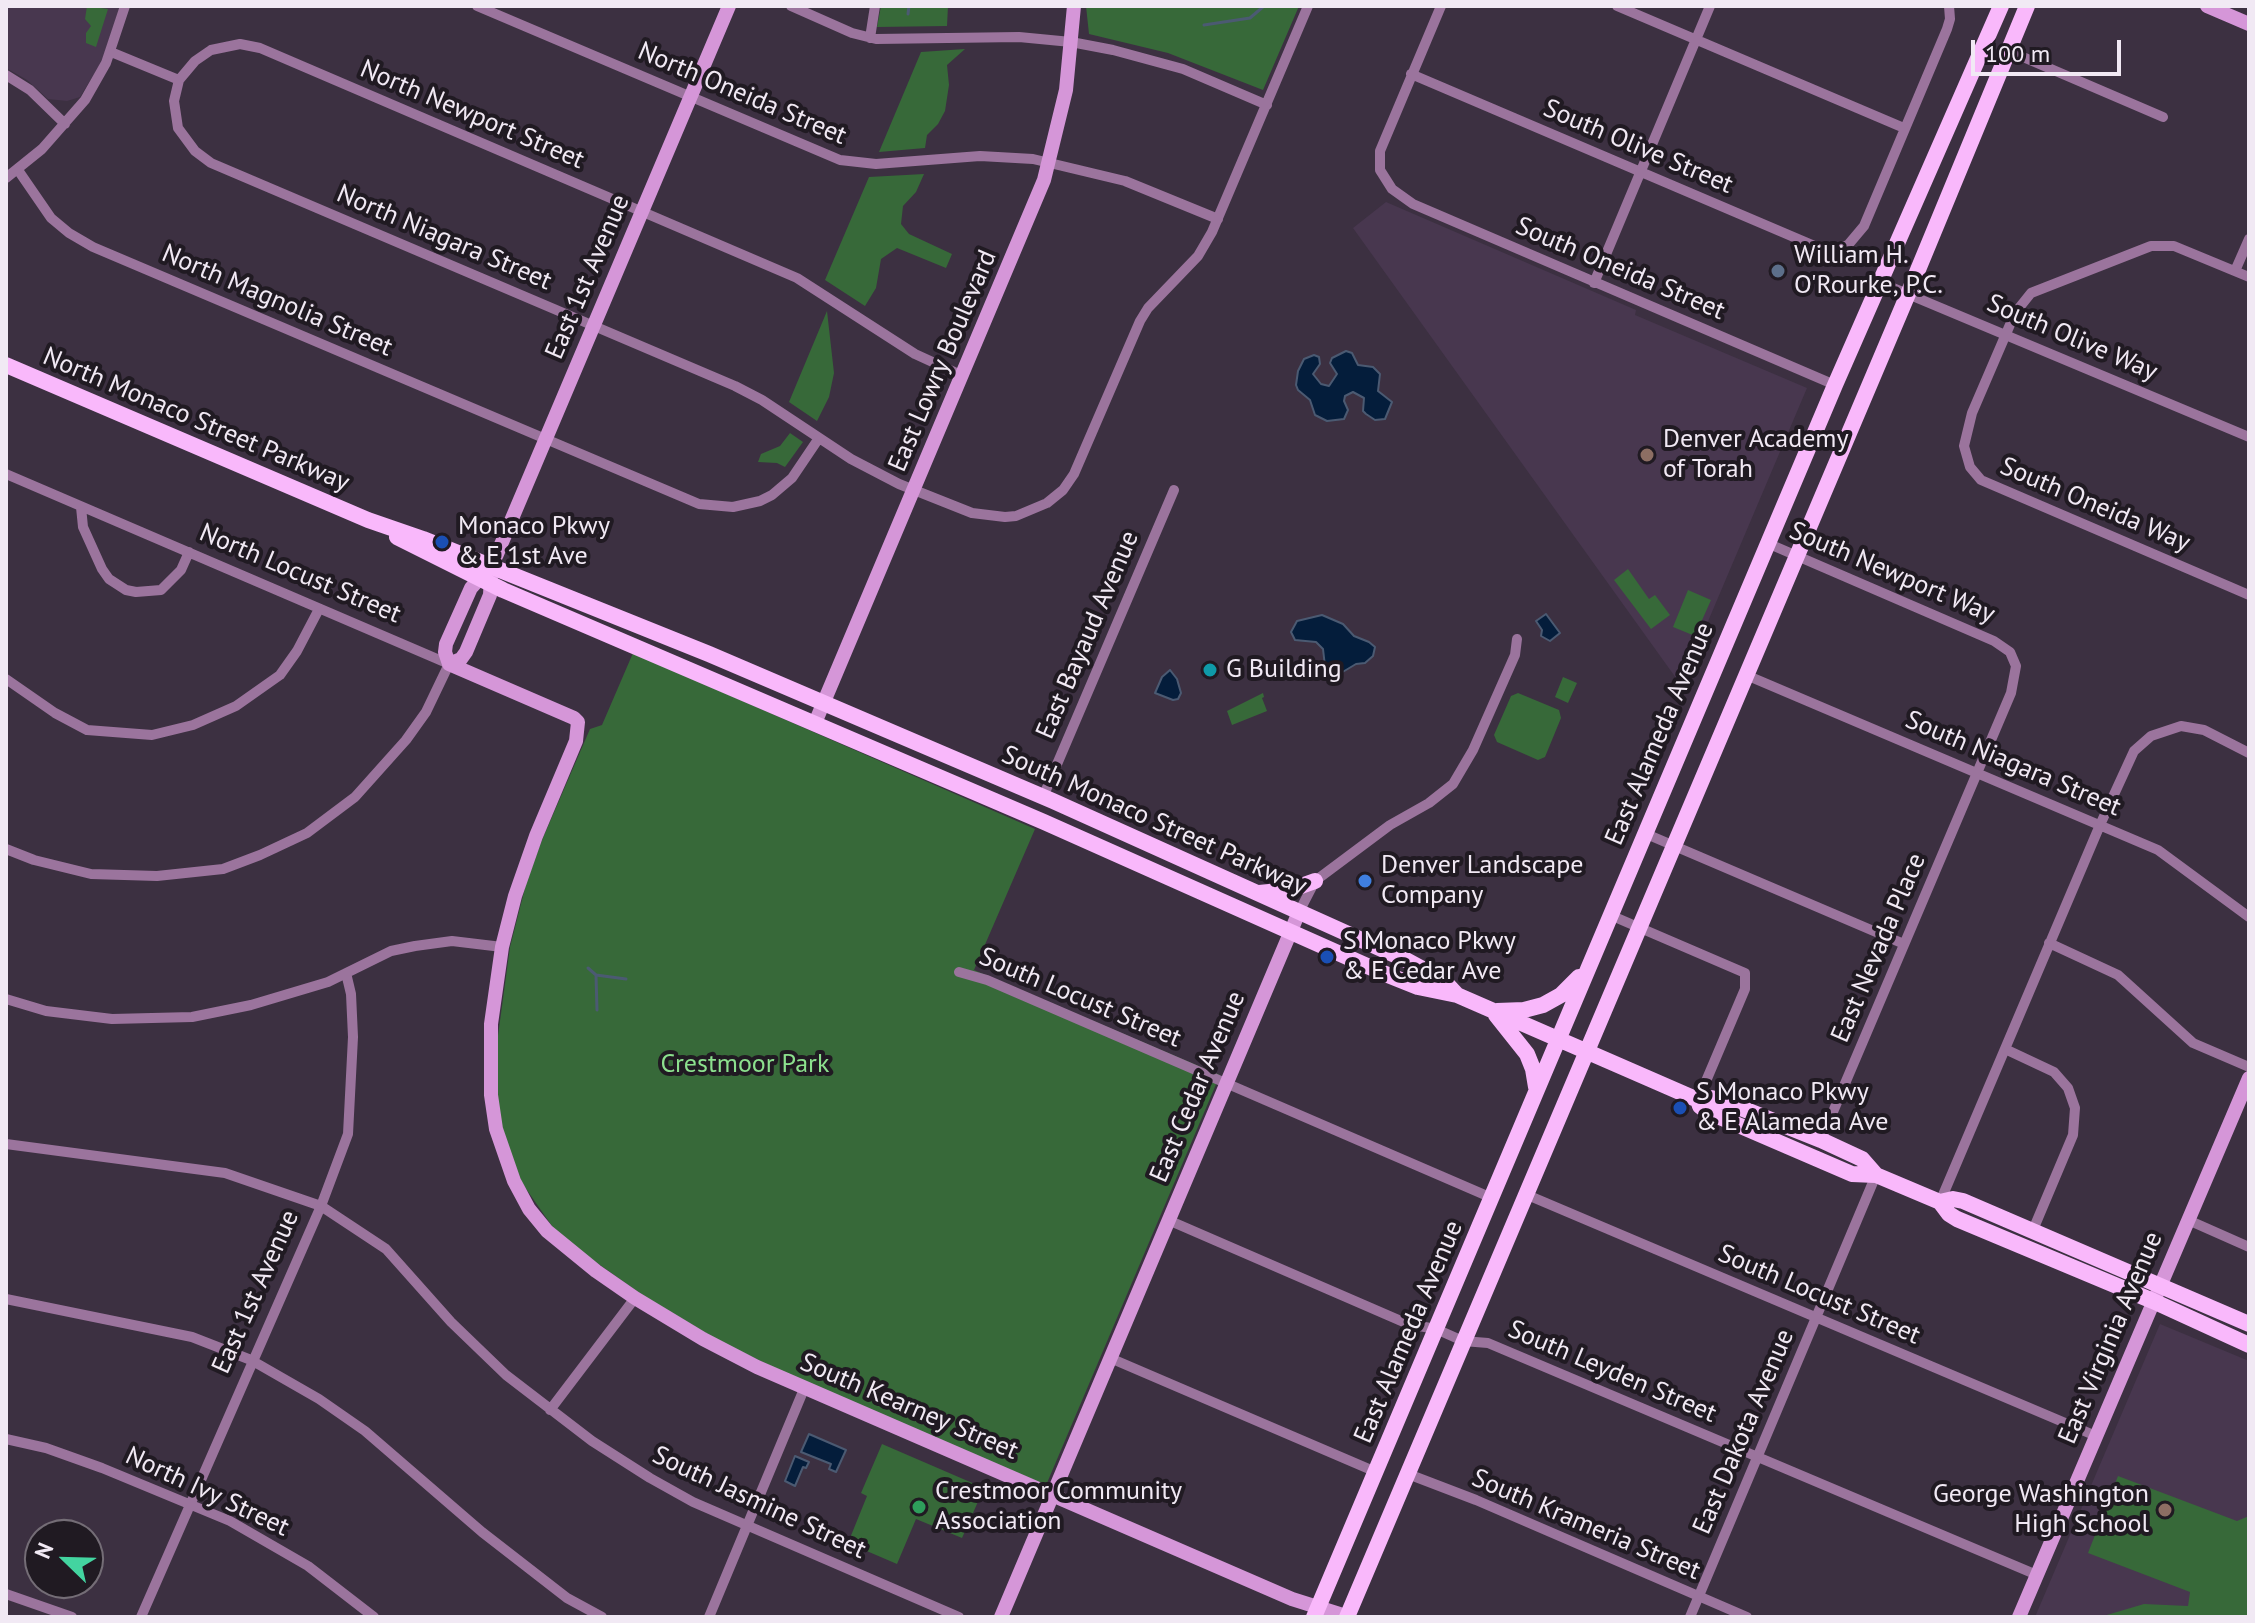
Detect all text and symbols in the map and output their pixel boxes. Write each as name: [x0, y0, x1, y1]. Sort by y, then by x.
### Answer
scale bar: [1975, 24, 2125, 74]
street label: North Oneida Street: [633, 36, 851, 152]
text: 100 m: [1985, 38, 2050, 69]
street label: North Newport Street: [355, 54, 589, 176]
street label: South Olive Street: [1539, 93, 1737, 201]
street label: North Niagara Street: [332, 179, 556, 297]
street label: East 1st Avenue: [539, 190, 637, 364]
street label: South Oneida Street: [1511, 211, 1729, 327]
street label: North Magnolia Street: [157, 238, 397, 364]
place label: William H. O'Rourke, P.C.: [1794, 240, 1943, 302]
street label: East Lowry Boulevard: [882, 245, 1004, 477]
marker: William H. O'Rourke, P.C.: [1769, 262, 1787, 280]
street label: South Olive Way: [1982, 288, 2162, 388]
street label: North Monaco Street Parkway: [38, 341, 354, 499]
place label: Denver Academy of Torah: [1663, 424, 1849, 486]
marker: Denver Academy of Torah: [1638, 446, 1656, 464]
street label: South Oneida Way: [1995, 451, 2195, 559]
place label: Monaco Pkwy & E 1st Ave: [458, 511, 610, 572]
street label: South Newport Way: [1785, 516, 1999, 630]
street label: North Locust Street: [195, 517, 405, 631]
street label: East Bayaud Avenue: [1030, 526, 1146, 744]
marker: Monaco Pkwy & E 1st Ave: [433, 533, 451, 551]
street label: East Alameda Avenue: [1599, 618, 1721, 850]
place label: G Building: [1226, 654, 1342, 686]
marker: G Building: [1201, 661, 1219, 679]
street label: South Niagara Street: [1901, 705, 2125, 823]
street label: South Monaco Street Parkway: [997, 740, 1311, 902]
street label: East Nevada Place: [1825, 849, 1933, 1047]
place label: Denver Landscape Company: [1381, 850, 1584, 912]
marker: Denver Landscape Company: [1356, 872, 1374, 890]
place label: S Monaco Pkwy & E Cedar Ave: [1343, 926, 1516, 988]
street label: South Locust Street: [974, 941, 1186, 1055]
marker: S Monaco Pkwy & E Cedar Ave: [1318, 948, 1336, 966]
street label: East Cedar Avenue: [1144, 987, 1252, 1187]
park label: Crestmoor Park: [661, 1049, 829, 1081]
place label: S Monaco Pkwy & E Alameda Ave: [1696, 1077, 1889, 1138]
marker: S Monaco Pkwy & E Alameda Ave: [1671, 1099, 1689, 1117]
street label: East 1st Avenue: [206, 1205, 306, 1379]
street label: East Alameda Avenue: [1348, 1216, 1470, 1448]
street label: East Virginia Avenue: [2052, 1227, 2170, 1449]
street label: South Locust Street: [1713, 1238, 1925, 1352]
street label: South Leyden Street: [1503, 1314, 1721, 1430]
street label: East Dakota Avenue: [1687, 1325, 1801, 1539]
street label: South Kearney Street: [795, 1347, 1023, 1467]
street label: South Jasmine Street: [647, 1440, 871, 1566]
street label: North Ivy Street: [120, 1441, 294, 1543]
street label: South Krameria Street: [1467, 1463, 1705, 1587]
place label: Crestmoor Community Association: [935, 1476, 1182, 1538]
place label: George Washington High School: [1933, 1479, 2149, 1540]
marker: Crestmoor Community Association: [910, 1498, 928, 1516]
marker: George Washington High School: [2156, 1501, 2174, 1519]
north arrow: [24, 1519, 104, 1599]
text: N: [28, 1538, 59, 1563]

